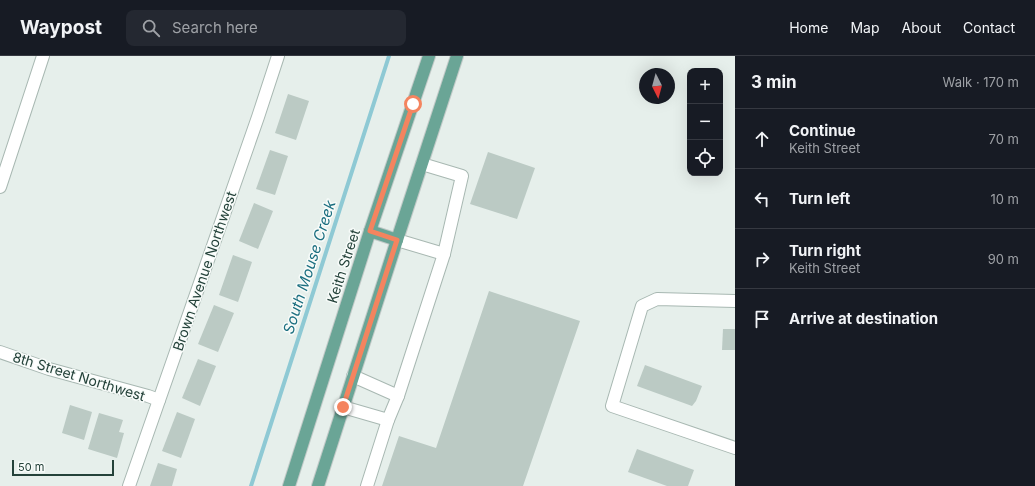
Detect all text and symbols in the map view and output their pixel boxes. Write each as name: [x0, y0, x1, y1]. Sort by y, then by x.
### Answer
search box: [126, 10, 406, 46]
text: Waypost: [20, 16, 102, 39]
icon: search: [140, 17, 162, 39]
text: Search here: [172, 18, 258, 37]
text: Home: [789, 19, 828, 36]
text: Map: [850, 19, 880, 36]
text: About: [902, 19, 941, 36]
text: Contact: [963, 19, 1015, 36]
north arrow: [639, 68, 675, 104]
map controls: [687, 68, 723, 176]
button: +: [687, 68, 723, 104]
text: 3 min: [751, 72, 797, 92]
text: Walk · 170 m: [943, 74, 1019, 90]
route start: [404, 95, 422, 113]
button: −: [687, 104, 723, 140]
text: Continue: [789, 121, 856, 140]
icon: ahead: [751, 128, 773, 150]
text: 70 m: [989, 131, 1019, 147]
button: locate: [687, 140, 723, 176]
text: Keith Street: [789, 140, 860, 156]
icon: left: [751, 188, 773, 210]
street label: Brown Avenue Northwest: [169, 189, 239, 353]
text: Turn left: [789, 189, 850, 208]
text: 10 m: [990, 191, 1019, 207]
water label: South Mouse Creek: [278, 197, 340, 336]
street label: Keith Street: [323, 227, 363, 305]
text: Turn right: [789, 241, 861, 260]
icon: right: [751, 248, 773, 270]
text: 90 m: [988, 251, 1019, 267]
text: Keith Street: [789, 260, 860, 276]
icon: arrive: [751, 308, 773, 330]
text: Arrive at destination: [789, 309, 938, 328]
street label: 8th Street Northwest: [11, 348, 148, 404]
route end: [334, 398, 352, 416]
scale bar: [12, 458, 114, 477]
text: 50 m: [18, 460, 44, 474]

